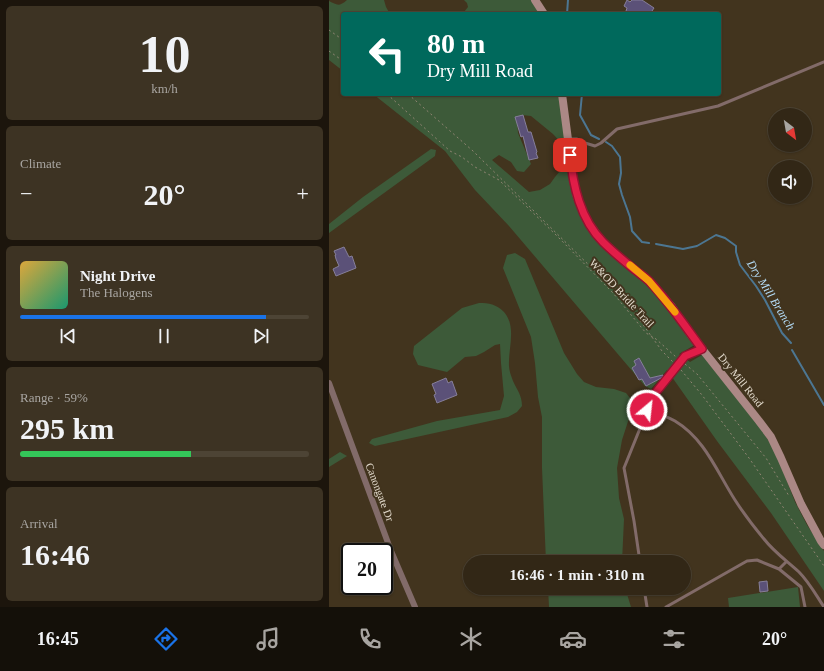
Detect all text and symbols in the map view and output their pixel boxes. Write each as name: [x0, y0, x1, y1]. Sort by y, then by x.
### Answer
text: 10: [139, 26, 191, 83]
icon: left: [361, 28, 413, 80]
text: 80 m: [427, 28, 485, 59]
text: Dry Mill Road: [427, 61, 533, 81]
text: km/h: [151, 81, 178, 96]
north arrow: [768, 108, 812, 152]
map controls: [768, 108, 812, 204]
pin: [553, 138, 587, 172]
icon: arrive: [559, 144, 581, 166]
text: Climate: [20, 156, 61, 171]
button: sound: [768, 160, 812, 204]
text: 20°: [144, 178, 186, 211]
text: −: [20, 181, 32, 206]
text: +: [297, 181, 309, 206]
street label: W&OD Bridle Trail: [587, 256, 657, 330]
water label: Dry Mill Branch: [743, 257, 798, 333]
text: Night Drive: [80, 268, 155, 284]
text: The Halogens: [80, 285, 153, 300]
icon: previous: [57, 325, 79, 347]
icon: pause: [153, 325, 175, 347]
icon: next: [250, 325, 272, 347]
street label: Dry Mill Road: [716, 351, 766, 409]
position arrow: [626, 389, 668, 431]
text: Range · 59%: [20, 390, 88, 405]
text: 295 km: [20, 412, 114, 445]
street label: Canongate Dr: [363, 461, 397, 523]
text: Arrival: [20, 516, 58, 531]
text: 16:46: [20, 538, 90, 571]
speed limit sign: 20: [341, 543, 393, 595]
text: 16:46 · 1 min · 310 m: [510, 567, 645, 583]
icon: directions: [152, 625, 180, 653]
icon: music: [254, 625, 282, 653]
icon: phone: [356, 625, 384, 653]
icon: climate: [457, 625, 485, 653]
icon: car: [559, 625, 587, 653]
icon: filters: [660, 625, 688, 653]
text: 16:45: [37, 629, 79, 649]
text: 20°: [762, 629, 787, 649]

